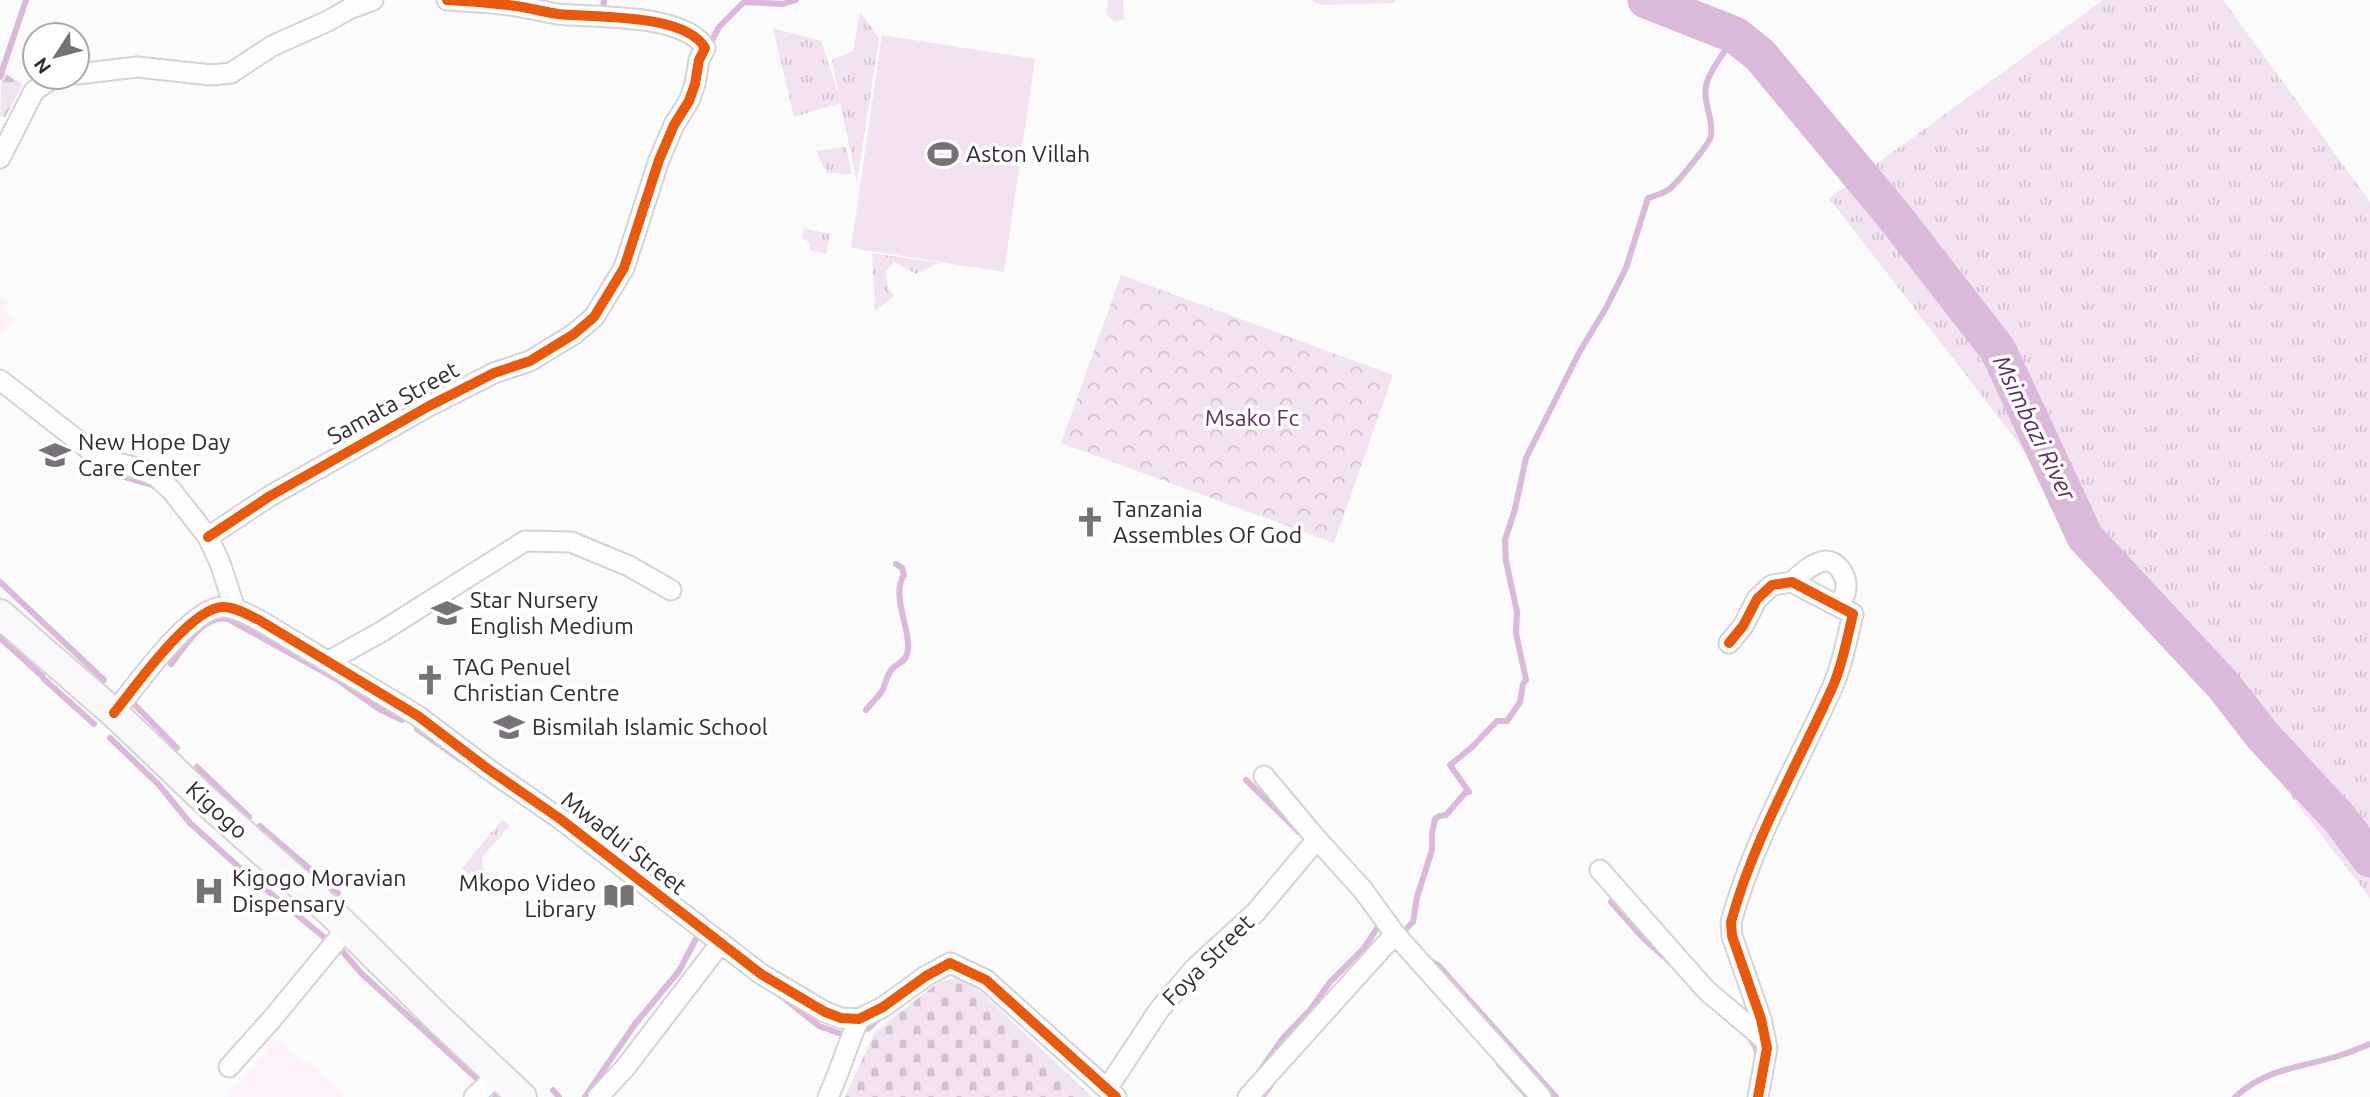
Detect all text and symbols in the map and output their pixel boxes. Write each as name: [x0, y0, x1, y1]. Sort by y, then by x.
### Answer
north arrow: [21, 21, 91, 91]
text: N: [29, 54, 55, 78]
sports icon: Aston Villah: [926, 137, 960, 171]
place label: Aston Villah: [966, 141, 1090, 166]
water label: Msimbazi River: [1988, 351, 2082, 505]
street label: Samata Street: [323, 356, 463, 449]
park label: Msako Fc: [1205, 405, 1300, 430]
place label: New Hope Day Care Center: [78, 429, 230, 480]
school or university icon: New Hope Day Care Center: [38, 438, 72, 472]
place label: Tanzania Assembles Of God: [1113, 496, 1302, 547]
church icon: Tanzania Assembles Of God: [1073, 505, 1107, 539]
place label: Star Nursery English Medium: [470, 587, 634, 638]
school or university icon: Star Nursery English Medium: [430, 596, 464, 630]
place label: TAG Penuel Christian Centre: [453, 654, 620, 705]
church icon: TAG Penuel Christian Centre: [413, 663, 447, 697]
school or university icon: Bismilah Islamic School: [492, 710, 526, 744]
place label: Bismilah Islamic School: [532, 714, 768, 739]
street label: Kigogo: [182, 776, 253, 843]
street label: Mwadui Street: [557, 786, 692, 899]
place label: Kigogo Moravian Dispensary: [232, 865, 406, 916]
place label: Mkopo Video Library: [459, 870, 596, 921]
hospital icon: Kigogo Moravian Dispensary: [192, 874, 226, 908]
library icon: Mkopo Video Library: [602, 879, 636, 913]
street label: Foya Street: [1157, 909, 1258, 1010]

